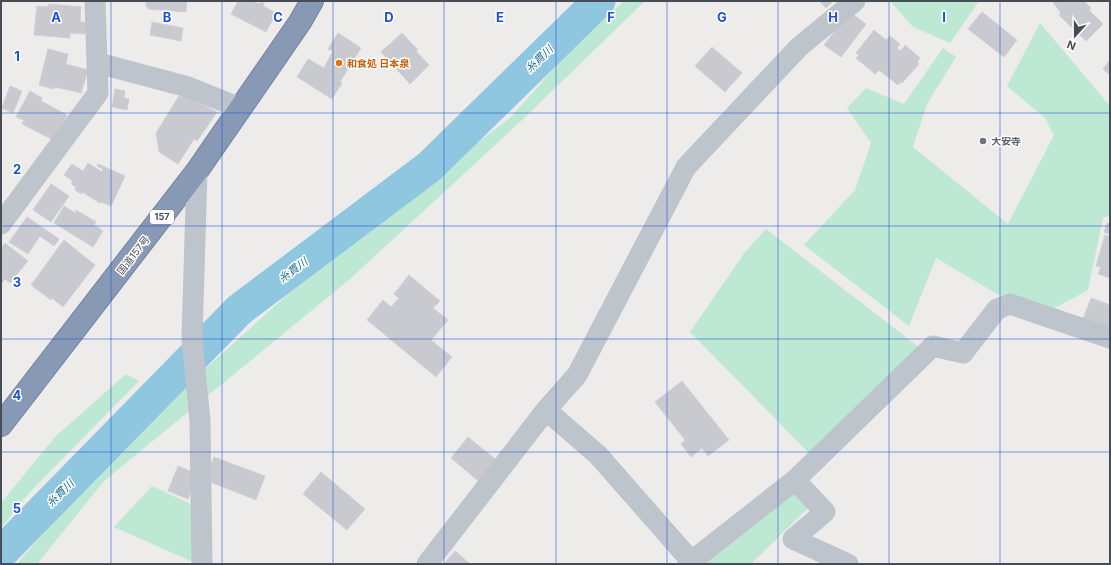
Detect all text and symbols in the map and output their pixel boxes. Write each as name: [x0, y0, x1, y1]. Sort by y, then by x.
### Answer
text: A: [51, 9, 61, 25]
text: B: [163, 9, 172, 25]
text: C: [273, 9, 283, 25]
text: D: [384, 9, 394, 25]
text: E: [496, 9, 504, 25]
text: F: [607, 9, 615, 25]
text: G: [717, 9, 727, 25]
text: H: [828, 9, 838, 25]
text: I: [942, 9, 946, 25]
north arrow: [1055, 16, 1095, 56]
text: N: [1065, 37, 1078, 53]
water label: 糸貫川: [522, 42, 556, 75]
text: 1: [14, 48, 20, 64]
place label: 和食処 日本泉: [347, 57, 410, 69]
marker: 和食処 日本泉: [334, 58, 344, 68]
place label: 大安寺: [991, 135, 1021, 147]
marker: 大安寺: [978, 136, 988, 146]
text: 2: [13, 161, 21, 177]
road number: 157: [150, 210, 174, 224]
street label: 国道157号: [114, 233, 152, 277]
water label: 糸貫川: [276, 254, 311, 286]
text: 3: [13, 274, 21, 290]
text: 4: [13, 387, 22, 403]
water label: 糸貫川: [43, 476, 77, 510]
text: 5: [13, 500, 21, 516]

